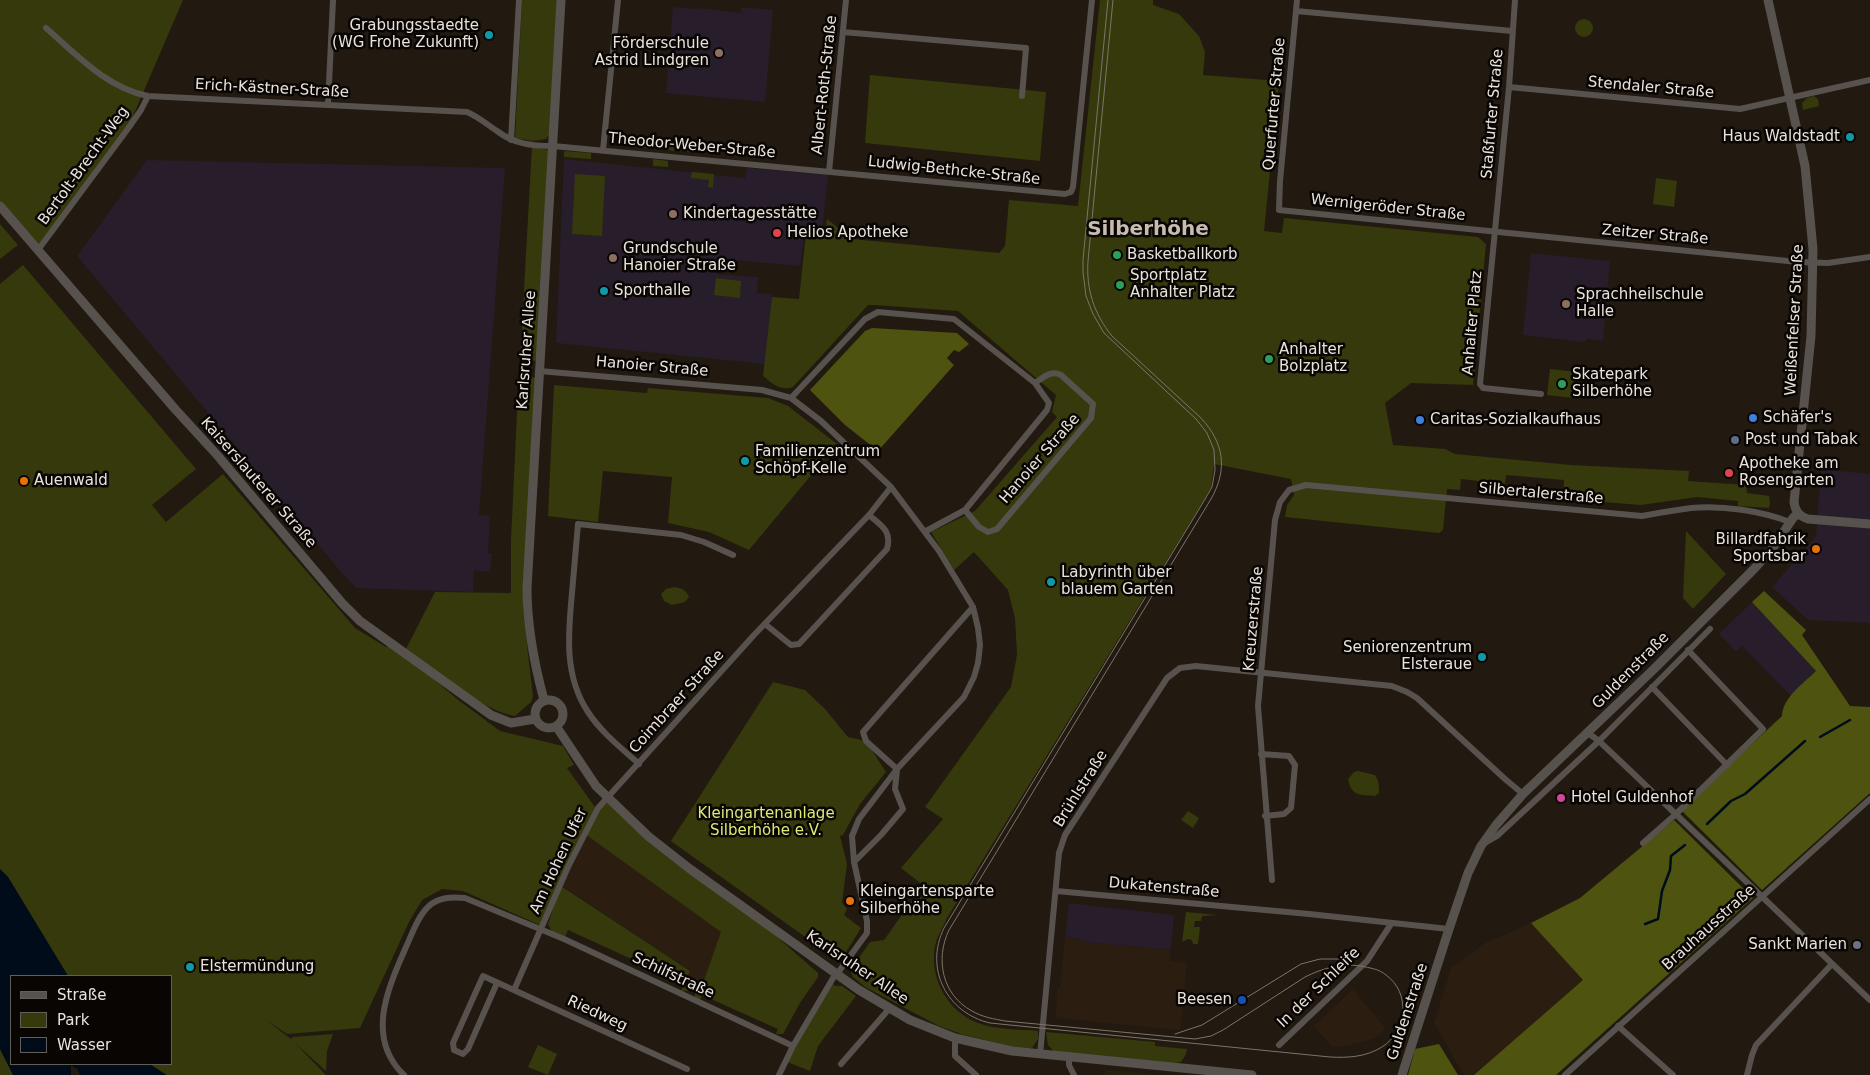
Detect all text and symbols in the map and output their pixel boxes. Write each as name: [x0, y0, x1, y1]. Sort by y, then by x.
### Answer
street label: Albert-Roth-Straße: [809, 15, 841, 155]
place label: Grabungsstaedte (WG Frohe Zukunft): [332, 17, 479, 52]
marker: Grabungsstaedte (WG Frohe Zukunft): [483, 29, 495, 41]
place label: Förderschule Astrid Lindgren: [595, 35, 709, 70]
street label: Querfurter Straße: [1260, 37, 1290, 171]
marker: Förderschule Astrid Lindgren: [713, 47, 725, 59]
street label: Staßfurter Straße: [1478, 48, 1508, 180]
street label: Stendaler Straße: [1587, 74, 1715, 102]
street label: Erich-Kästner-Straße: [195, 76, 349, 102]
street label: Bertolt-Brecht-Weg: [35, 103, 133, 229]
place label: Haus Waldstadt: [1722, 128, 1840, 146]
street label: Theodor-Weber-Straße: [608, 130, 776, 162]
marker: Haus Waldstadt: [1844, 131, 1856, 143]
street label: Ludwig-Bethcke-Straße: [867, 153, 1041, 189]
street label: Wernigeröder Straße: [1310, 191, 1466, 225]
place label: Kindertagesstätte: [683, 205, 817, 223]
marker: Kindertagesstätte: [667, 208, 679, 220]
district label: Silberhöhe: [1087, 218, 1209, 242]
street label: Zeitzer Straße: [1601, 221, 1709, 249]
place label: Helios Apotheke: [787, 224, 909, 242]
marker: Helios Apotheke: [771, 227, 783, 239]
place label: Grundschule Hanoier Straße: [623, 240, 736, 275]
street label: Weißenfelser Straße: [1782, 244, 1808, 396]
place label: Basketballkorb: [1127, 246, 1238, 264]
marker: Basketballkorb: [1111, 249, 1123, 261]
marker: Grundschule Hanoier Straße: [607, 252, 619, 264]
place label: Sportplatz Anhalter Platz: [1130, 267, 1235, 302]
street label: Anhalter Platz: [1459, 270, 1487, 376]
marker: Sportplatz Anhalter Platz: [1114, 279, 1126, 291]
place label: Sporthalle: [614, 282, 691, 300]
marker: Sporthalle: [598, 285, 610, 297]
place label: Sprachheilschule Halle: [1576, 286, 1704, 321]
street label: Karlsruher Allee: [514, 290, 540, 410]
marker: Sprachheilschule Halle: [1560, 298, 1572, 310]
place label: Anhalter Bolzplatz: [1279, 341, 1347, 376]
street label: Hanoier Straße: [595, 353, 709, 381]
marker: Anhalter Bolzplatz: [1263, 353, 1275, 365]
place label: Skatepark Silberhöhe: [1572, 366, 1652, 401]
marker: Skatepark Silberhöhe: [1556, 378, 1568, 390]
place label: Schäfer's: [1763, 409, 1832, 427]
street label: Hanoier Straße: [996, 410, 1084, 508]
place label: Caritas-Sozialkaufhaus: [1430, 411, 1601, 429]
marker: Schäfer's: [1747, 412, 1759, 424]
street label: Kaiserslauterer Straße: [196, 414, 320, 552]
marker: Caritas-Sozialkaufhaus: [1414, 414, 1426, 426]
place label: Post und Tabak: [1745, 431, 1858, 449]
marker: Post und Tabak: [1729, 434, 1741, 446]
place label: Familienzentrum Schöpf-Kelle: [755, 443, 880, 478]
marker: Familienzentrum Schöpf-Kelle: [739, 455, 751, 467]
place label: Apotheke am Rosengarten: [1739, 455, 1839, 490]
marker: Apotheke am Rosengarten: [1723, 467, 1735, 479]
place label: Auenwald: [34, 472, 108, 490]
marker: Auenwald: [18, 475, 30, 487]
street label: Silbertalerstraße: [1478, 480, 1604, 508]
place label: Billardfabrik Sportsbar: [1716, 531, 1806, 566]
marker: Billardfabrik Sportsbar: [1810, 543, 1822, 555]
place label: Labyrinth über blauem Garten: [1061, 564, 1174, 599]
street label: Kreuzerstraße: [1240, 566, 1268, 672]
marker: Labyrinth über blauem Garten: [1045, 576, 1057, 588]
street label: Guldenstraße: [1589, 629, 1673, 713]
place label: Seniorenzentrum Elsteraue: [1343, 639, 1472, 674]
street label: Coimbraer Straße: [626, 647, 728, 757]
marker: Seniorenzentrum Elsteraue: [1476, 651, 1488, 663]
street label: Brühlstraße: [1050, 747, 1112, 831]
place label: Hotel Guldenhof: [1571, 789, 1693, 807]
marker: Hotel Guldenhof: [1555, 792, 1567, 804]
street label: Am Hohen Ufer: [527, 805, 591, 917]
park label: Kleingartenanlage Silberhöhe e.V.: [697, 805, 835, 840]
street label: Dukatenstraße: [1108, 874, 1220, 902]
street label: Brauhausstraße: [1659, 882, 1759, 974]
place label: Kleingartensparte Silberhöhe: [860, 883, 994, 918]
marker: Kleingartensparte Silberhöhe: [844, 895, 856, 907]
street label: Karlsruher Allee: [803, 927, 911, 1009]
place label: Sankt Marien: [1748, 936, 1847, 954]
marker: Sankt Marien: [1851, 939, 1863, 951]
street label: In der Schleife: [1274, 944, 1364, 1032]
street label: Schilfstraße: [629, 949, 717, 1003]
place label: Elstermündung: [200, 958, 314, 976]
marker: Elstermündung: [184, 961, 196, 973]
street label: Guldenstraße: [1384, 961, 1432, 1063]
legend: [10, 975, 172, 1065]
text: Straße: [57, 986, 106, 1004]
place label: Beesen: [1177, 991, 1232, 1009]
street label: Riedweg: [564, 992, 630, 1036]
marker: Beesen: [1236, 994, 1248, 1006]
text: Park: [57, 1011, 89, 1029]
text: Wasser: [57, 1036, 111, 1054]

